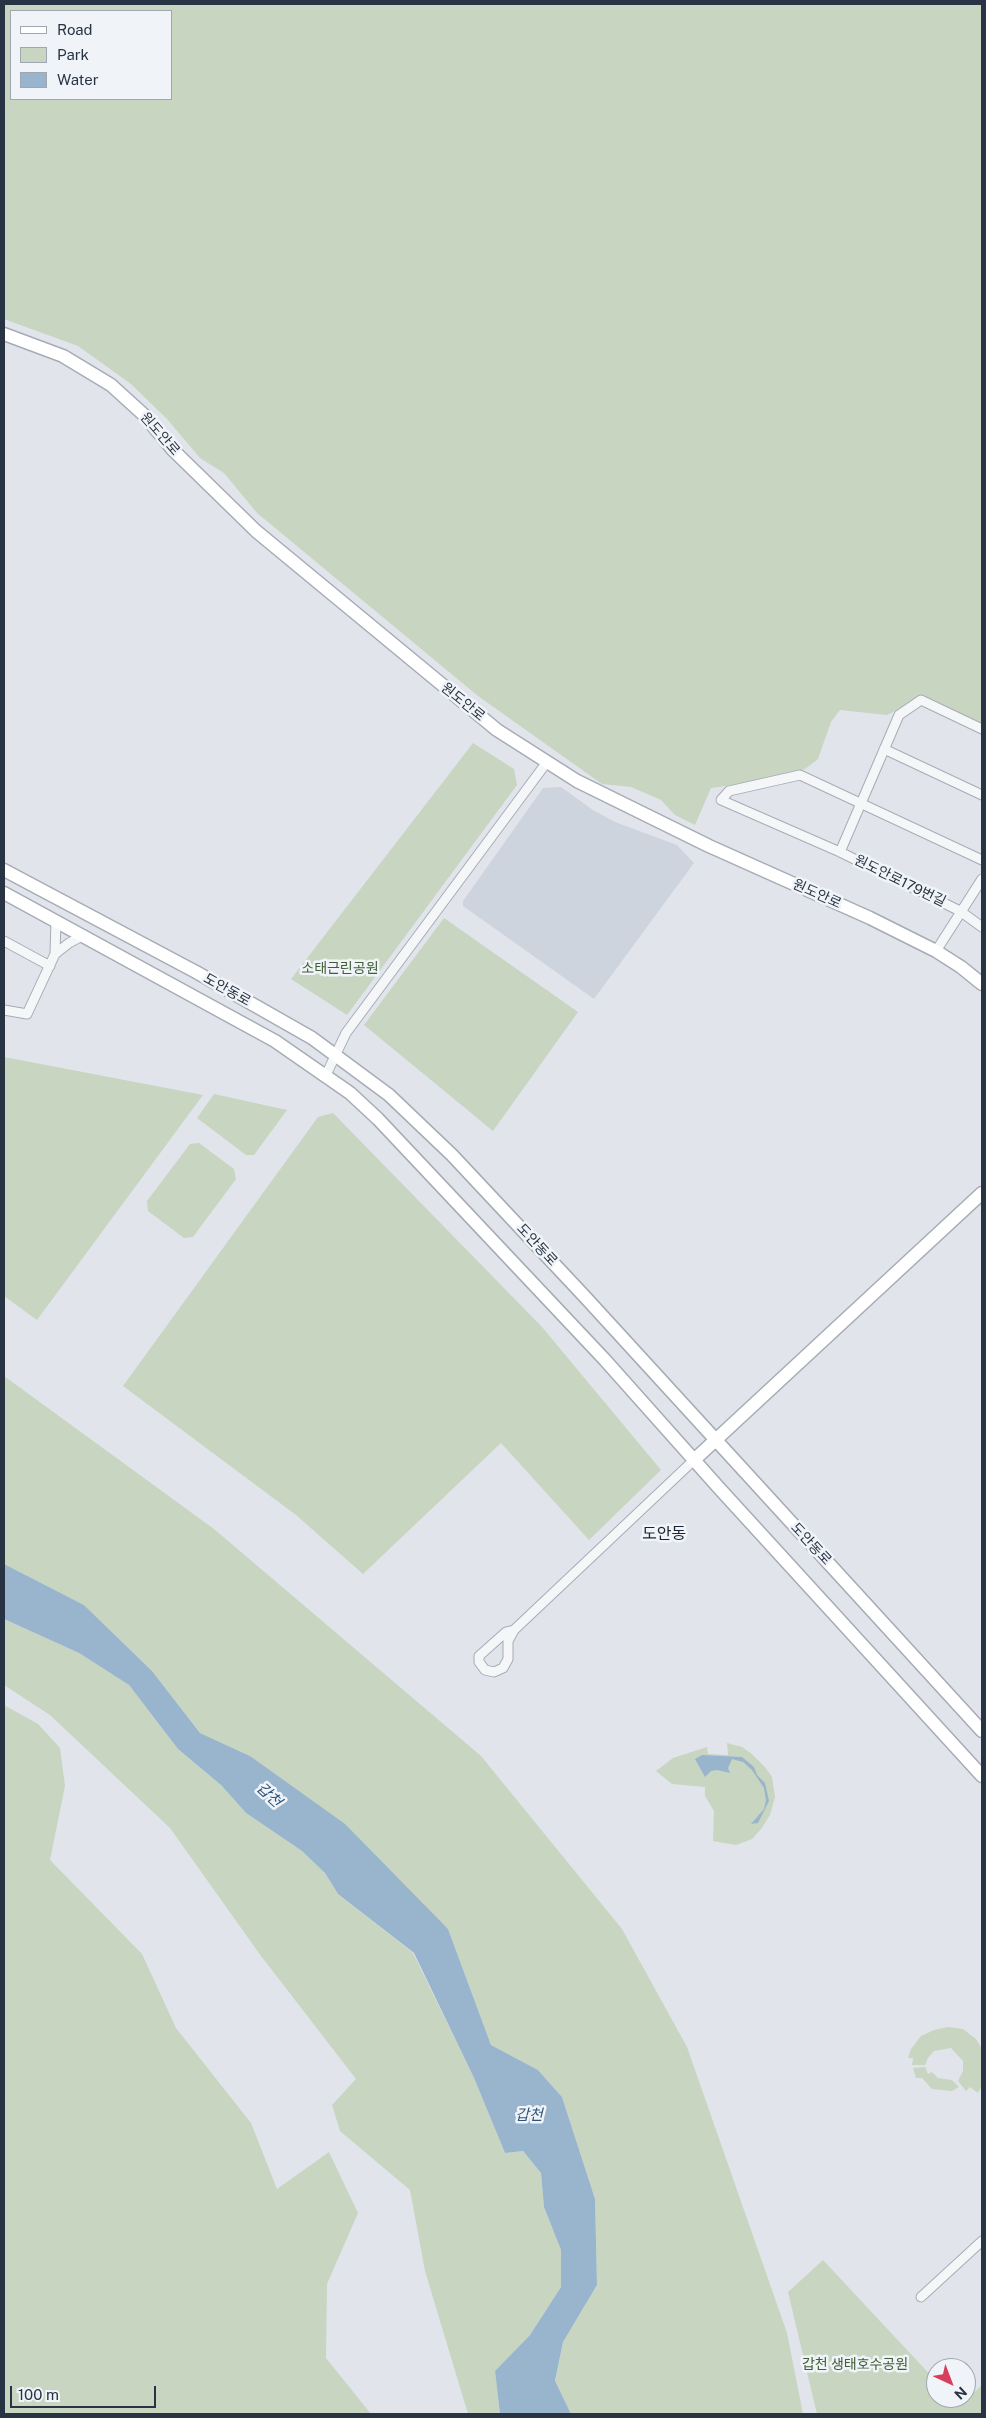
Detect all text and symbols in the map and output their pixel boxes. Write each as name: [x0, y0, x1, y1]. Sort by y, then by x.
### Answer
legend: [10, 10, 172, 100]
text: Road: [57, 21, 93, 38]
text: Park: [57, 46, 89, 63]
text: Water: [57, 71, 99, 88]
street label: 원도안로: [137, 409, 183, 459]
street label: 원도안로: [438, 679, 488, 725]
street label: 원도안로179번길: [851, 852, 949, 910]
street label: 원도안로: [790, 876, 844, 912]
park label: 소태근린공원: [301, 961, 379, 977]
street label: 도안동로: [200, 970, 254, 1010]
street label: 도안동로: [513, 1220, 561, 1270]
street label: 도안동로: [787, 1519, 835, 1569]
district label: 도안동: [642, 1524, 686, 1544]
water label: 갑천: [253, 1779, 285, 1811]
water label: 갑천: [515, 2106, 543, 2124]
park label: 갑천 생태호수공원: [802, 2357, 908, 2373]
north arrow: [926, 2358, 976, 2408]
scale bar: [12, 2376, 159, 2408]
text: N: [951, 2384, 970, 2403]
text: 100 m: [18, 2386, 59, 2403]

